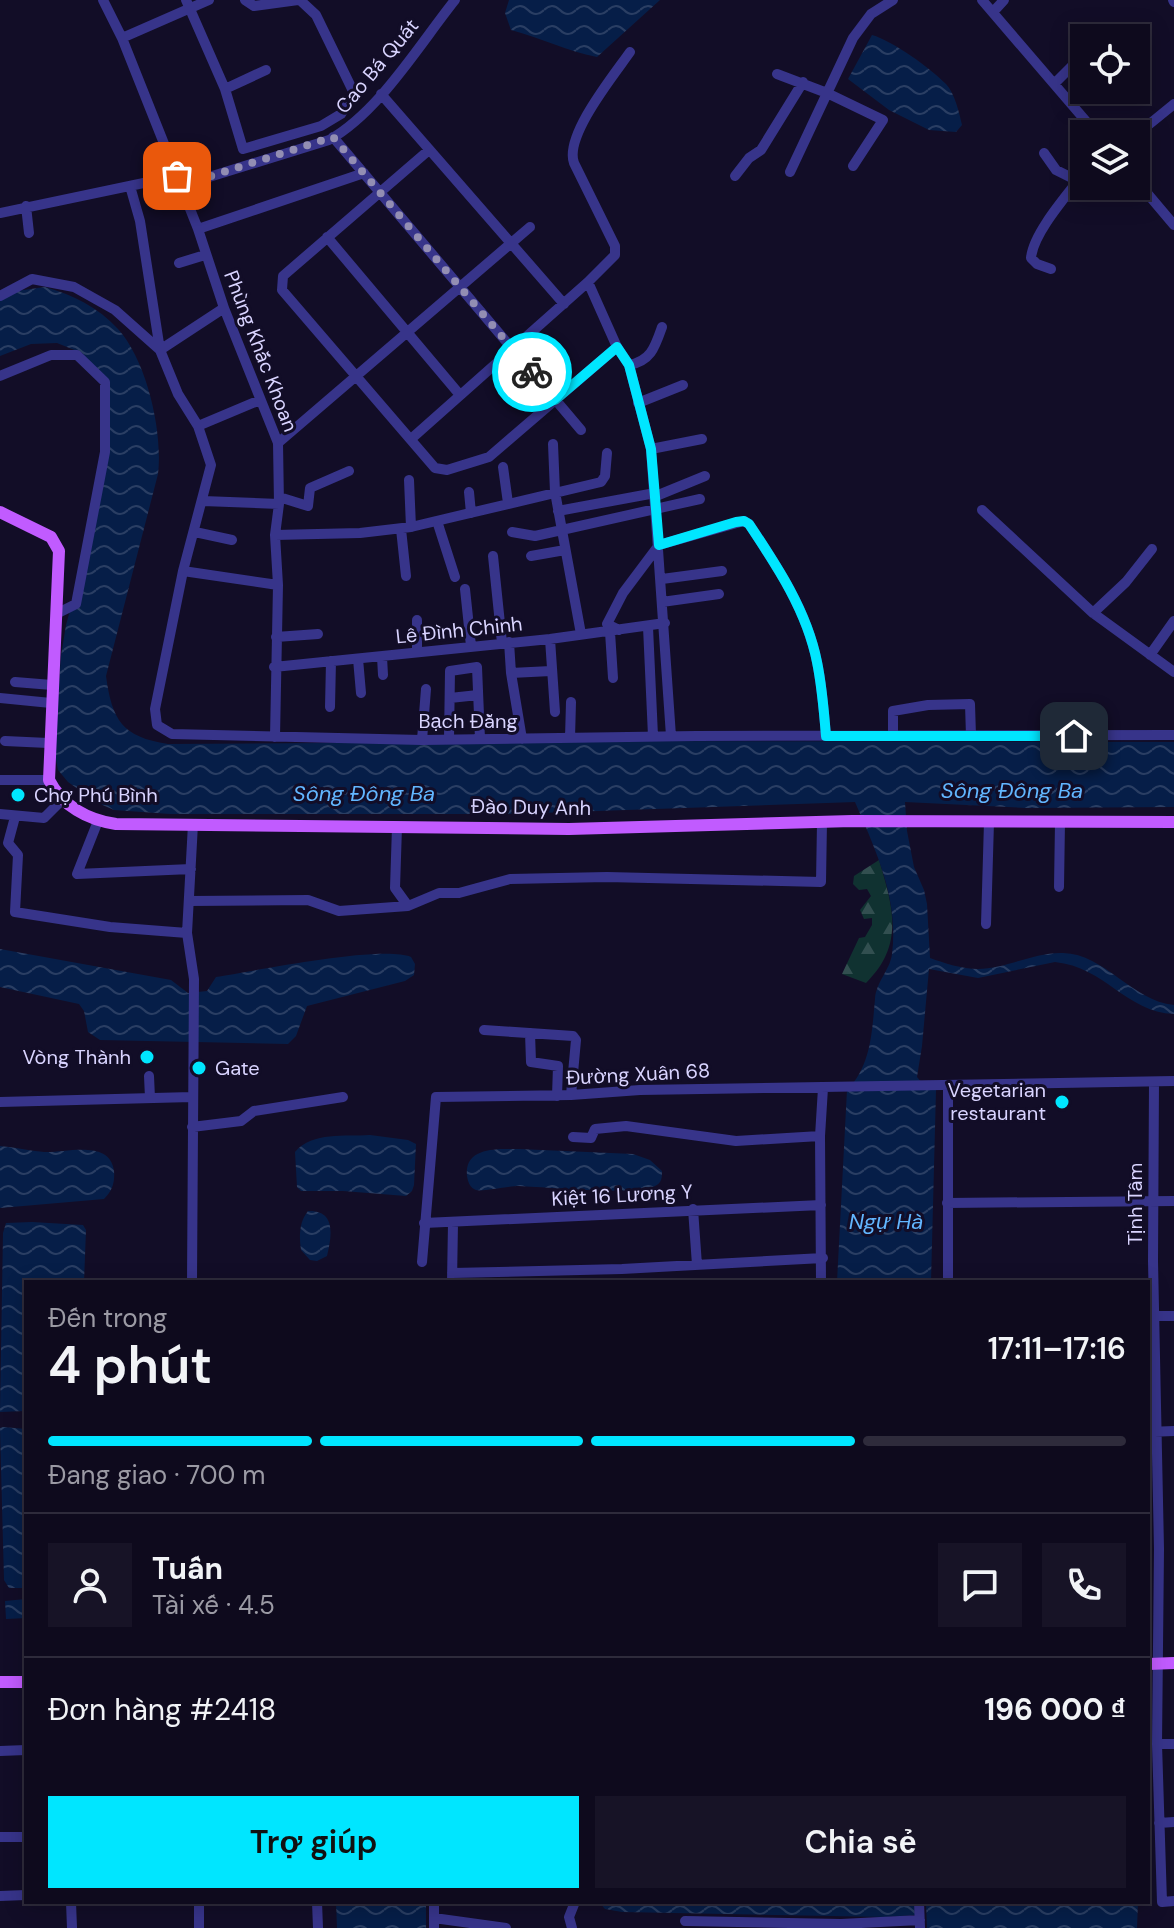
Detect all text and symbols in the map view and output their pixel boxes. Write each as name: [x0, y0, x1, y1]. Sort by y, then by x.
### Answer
street label: Cao Bá Quát: [330, 13, 424, 119]
map controls: [1070, 24, 1150, 200]
button: locate: [1070, 24, 1150, 104]
button: layers: [1070, 120, 1150, 200]
pin: [143, 142, 211, 210]
icon: bag: [155, 154, 199, 198]
street label: Phùng Khắc Khoan: [218, 267, 304, 435]
courier: [492, 332, 572, 412]
icon: bike: [510, 350, 554, 394]
street label: Lê Đình Chinh: [394, 610, 524, 650]
pin: [1040, 702, 1108, 770]
street label: Bạch Đằng: [418, 708, 518, 734]
icon: home: [1052, 714, 1096, 758]
water label: Sông Đông Ba: [941, 776, 1083, 805]
water label: Sông Đông Ba: [293, 779, 435, 808]
place label: Chợ Phú Bình: [34, 782, 158, 808]
marker: Chợ Phú Bình: [9, 786, 27, 804]
street label: Đào Duy Anh: [471, 793, 591, 821]
place label: Vòng Thành: [23, 1044, 131, 1070]
marker: Vòng Thành: [138, 1048, 156, 1066]
place label: Gate: [215, 1055, 260, 1081]
street label: Đường Xuân 68: [565, 1057, 711, 1091]
marker: Gate: [190, 1059, 208, 1077]
place label: Vegetarian restaurant: [948, 1077, 1046, 1126]
marker: Vegetarian restaurant: [1053, 1093, 1071, 1111]
street label: Tịnh Tâm: [1122, 1163, 1148, 1245]
street label: Kiệt 16 Lương Y: [551, 1178, 694, 1212]
water label: Ngự Hà: [849, 1207, 923, 1236]
text: Đến trong: [48, 1301, 167, 1335]
text: 17:11–17:16: [988, 1329, 1126, 1368]
text: 4 phút: [48, 1331, 212, 1399]
text: Đang giao · 700 m: [48, 1458, 265, 1492]
button: person: [48, 1543, 132, 1627]
button: chat: [938, 1543, 1022, 1627]
button: phone: [1042, 1543, 1126, 1627]
text: Tuấn: [152, 1549, 223, 1588]
text: Tài xế · 4.5: [152, 1588, 275, 1622]
text: Đơn hàng #2418: [48, 1690, 276, 1729]
text: 196 000 ₫: [984, 1690, 1126, 1729]
button: Trợ giúp: [48, 1796, 579, 1888]
button: Chia sẻ: [595, 1796, 1126, 1888]

